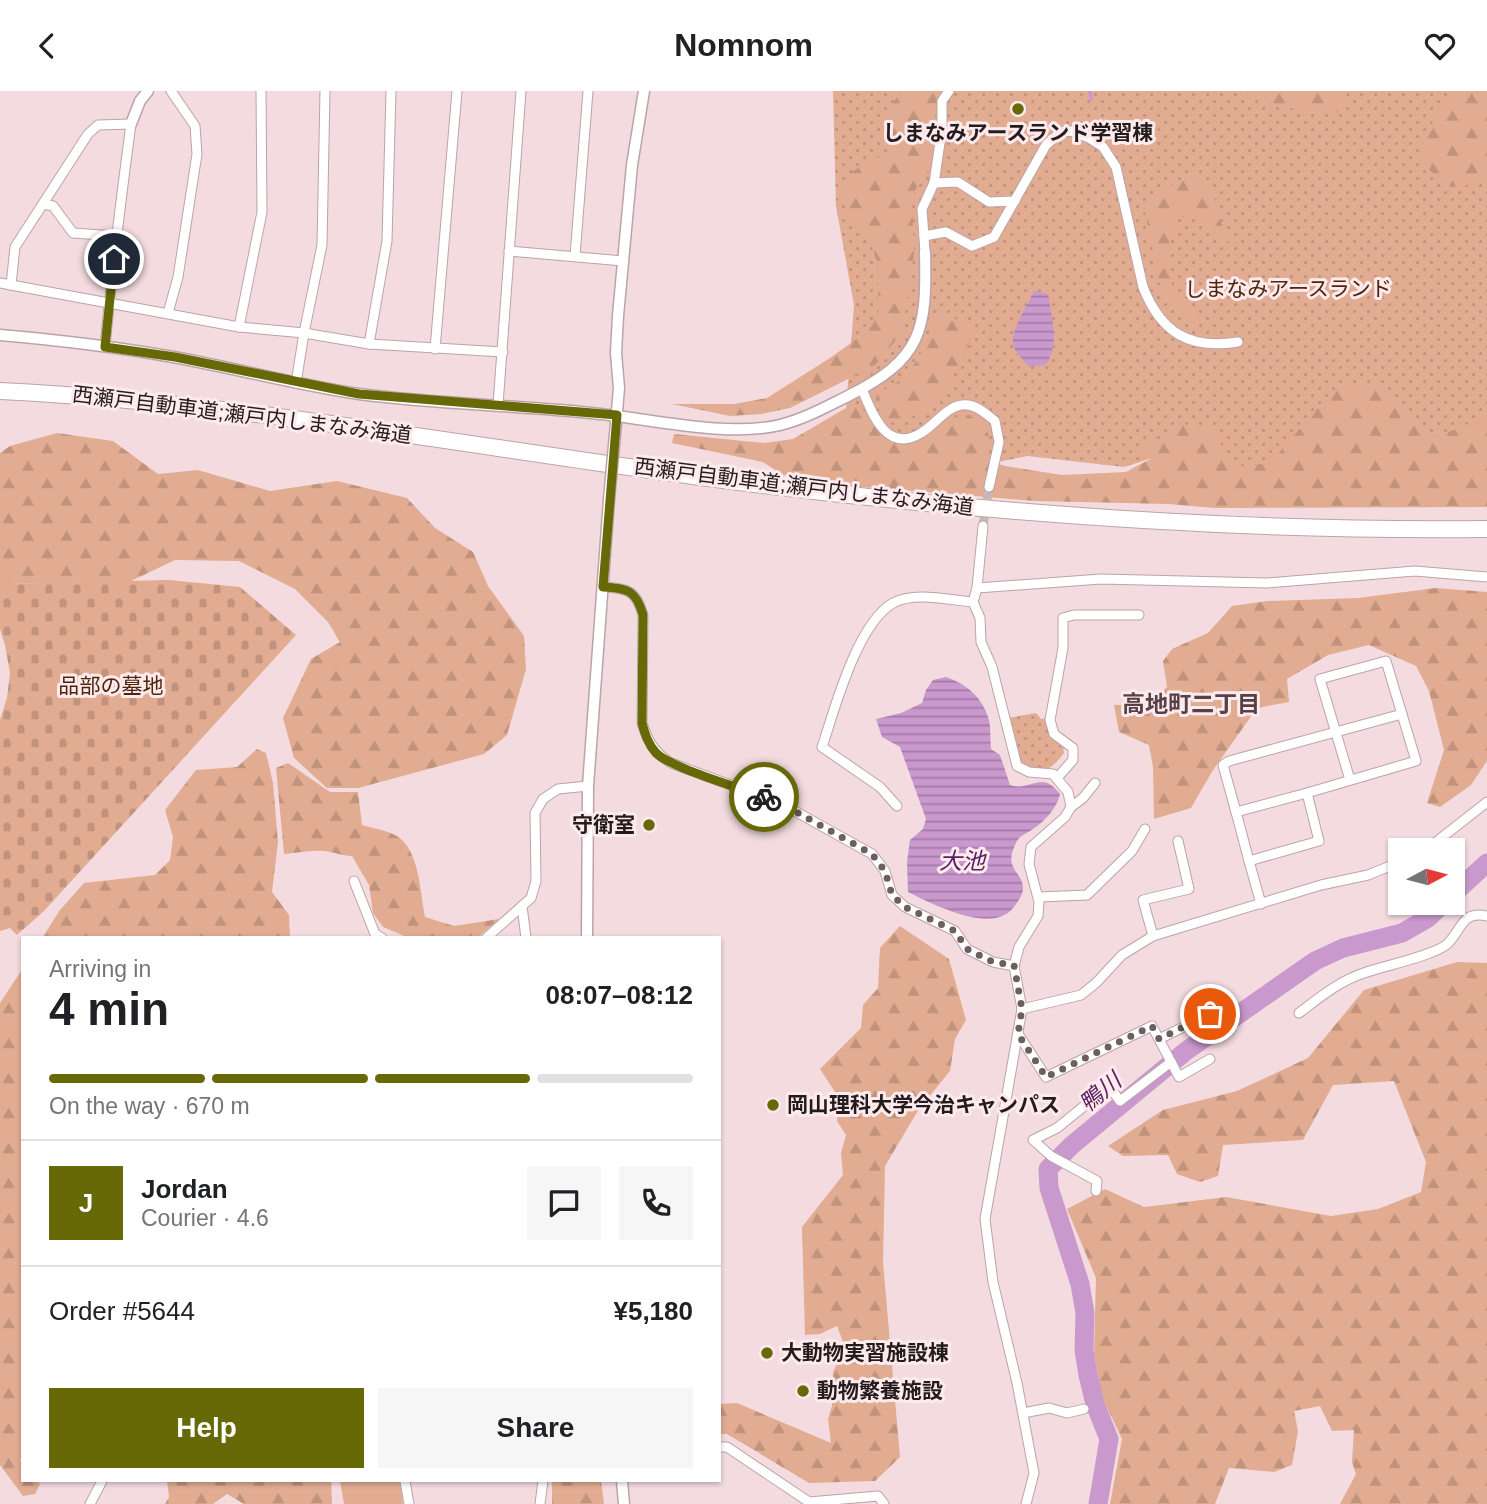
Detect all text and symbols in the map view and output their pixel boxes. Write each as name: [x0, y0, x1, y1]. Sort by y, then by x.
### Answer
icon: back: [28, 27, 66, 65]
text: Nomnom: [674, 27, 813, 63]
icon: heart: [1421, 27, 1459, 65]
marker: しまなみアースランド学習棟: [1010, 101, 1026, 117]
place label: しまなみアースランド学習棟: [883, 121, 1153, 144]
pin: [84, 229, 144, 289]
icon: home: [95, 240, 133, 278]
park label: しまなみアースランド: [1184, 277, 1392, 300]
street label: 西瀬戸自動車道;瀬戸内しまなみ海道: [71, 382, 413, 447]
street label: 西瀬戸自動車道;瀬戸内しまなみ海道: [633, 454, 975, 519]
park label: 品部の墓地: [59, 674, 164, 697]
district label: 高地町二丁目: [1122, 691, 1260, 717]
courier: [729, 762, 799, 832]
icon: bike: [745, 778, 783, 816]
place label: 守衛室: [572, 813, 635, 836]
marker: 守衛室: [641, 817, 657, 833]
north arrow: [1388, 838, 1465, 915]
map controls: [1388, 838, 1465, 915]
water label: 大池: [939, 848, 987, 874]
text: Arriving in: [49, 956, 151, 982]
text: 08:07–08:12: [546, 980, 693, 1010]
text: 4 min: [49, 983, 169, 1035]
pin: [1180, 984, 1240, 1044]
icon: bag: [1191, 995, 1229, 1033]
water label: 鴨川: [1074, 1065, 1128, 1117]
text: On the way · 670 m: [49, 1093, 250, 1119]
place label: 岡山理科大学今治キャンパス: [787, 1093, 1060, 1116]
marker: 岡山理科大学今治キャンパス: [765, 1097, 781, 1113]
button: chat: [527, 1166, 601, 1240]
button: phone: [619, 1166, 693, 1240]
text: Jordan: [141, 1174, 228, 1204]
text: J: [79, 1188, 93, 1218]
text: Courier · 4.6: [141, 1205, 269, 1231]
text: Order #5644: [49, 1296, 195, 1326]
text: ¥5,180: [613, 1296, 693, 1326]
place label: 大動物実習施設棟: [781, 1341, 949, 1364]
marker: 大動物実習施設棟: [759, 1345, 775, 1361]
place label: 動物繁養施設: [817, 1379, 943, 1402]
marker: 動物繁養施設: [795, 1383, 811, 1399]
button: Help: [49, 1388, 364, 1468]
button: Share: [378, 1388, 693, 1468]

